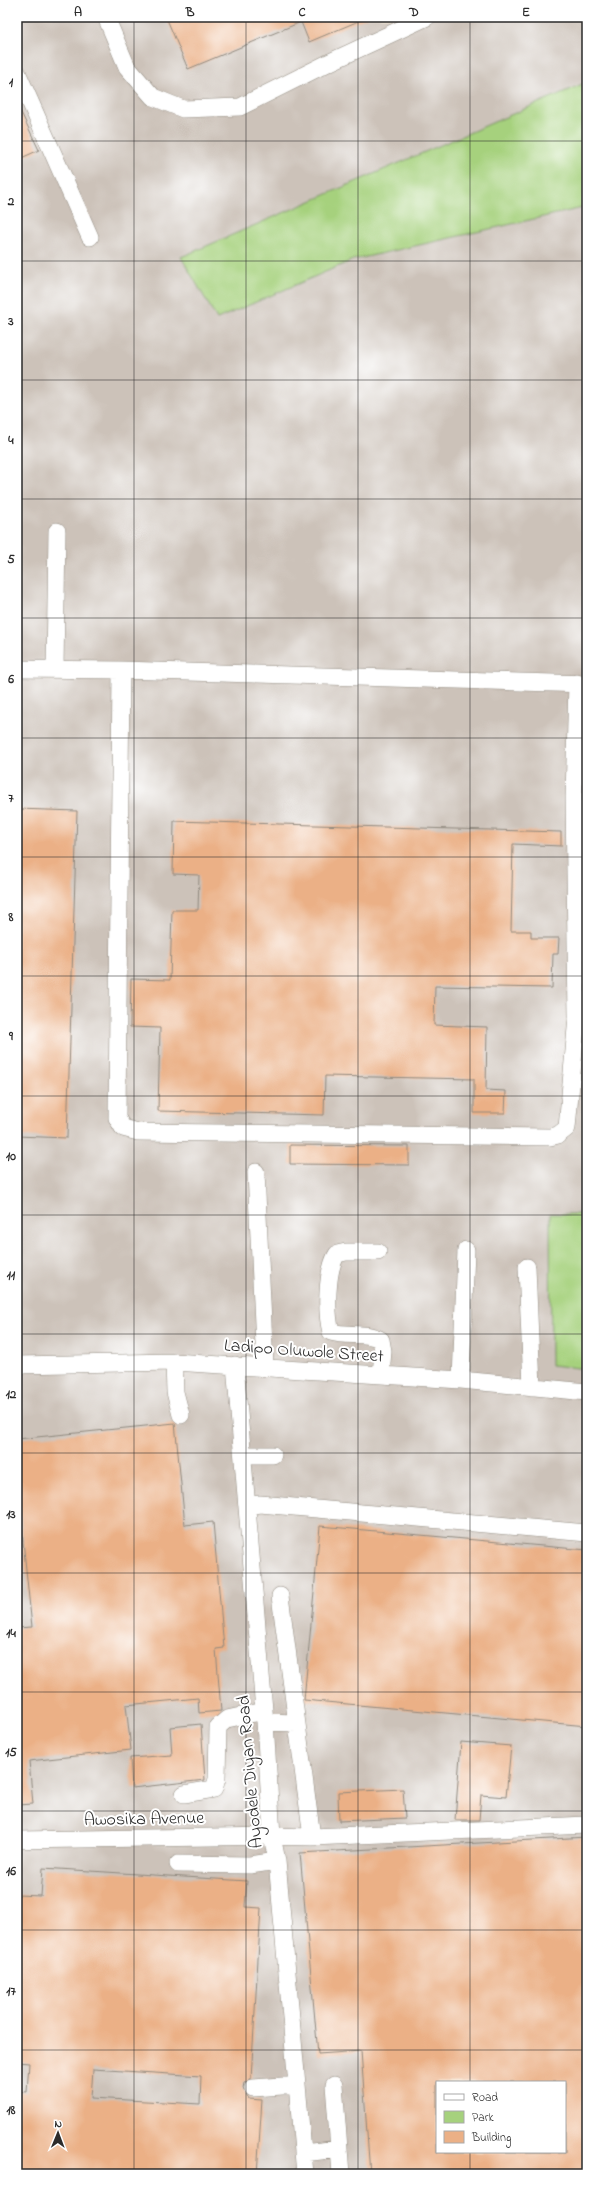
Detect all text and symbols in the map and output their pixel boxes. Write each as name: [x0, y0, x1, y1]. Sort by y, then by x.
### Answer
text: A: [74, 3, 82, 22]
text: B: [185, 3, 195, 22]
text: C: [298, 3, 306, 22]
text: D: [408, 3, 419, 22]
text: E: [522, 3, 530, 22]
text: 1: [9, 73, 14, 92]
text: 2: [7, 192, 15, 211]
text: 3: [7, 312, 14, 331]
text: 4: [7, 431, 14, 450]
text: 5: [7, 550, 15, 569]
text: 6: [7, 670, 14, 689]
text: 7: [8, 789, 14, 808]
text: 8: [8, 908, 14, 927]
text: 9: [8, 1027, 14, 1046]
text: 10: [6, 1147, 16, 1166]
text: 11: [7, 1266, 16, 1285]
street label: Ladipo Oluwole Street: [223, 1333, 385, 1371]
text: 12: [6, 1385, 17, 1404]
text: 13: [6, 1505, 16, 1524]
text: 14: [6, 1624, 16, 1643]
street label: Ayodele Diyan Road: [231, 1694, 271, 1849]
text: 15: [5, 1743, 17, 1762]
street label: Awosika Avenue: [84, 1806, 205, 1834]
text: 16: [6, 1862, 16, 1881]
text: 17: [6, 1982, 16, 2001]
legend: [436, 2081, 566, 2153]
text: Road: [472, 2089, 498, 2107]
text: 18: [6, 2101, 16, 2120]
text: Park: [472, 2109, 494, 2127]
north arrow: [38, 2113, 78, 2153]
text: N: [54, 2116, 62, 2132]
text: Building: [471, 2129, 511, 2148]

